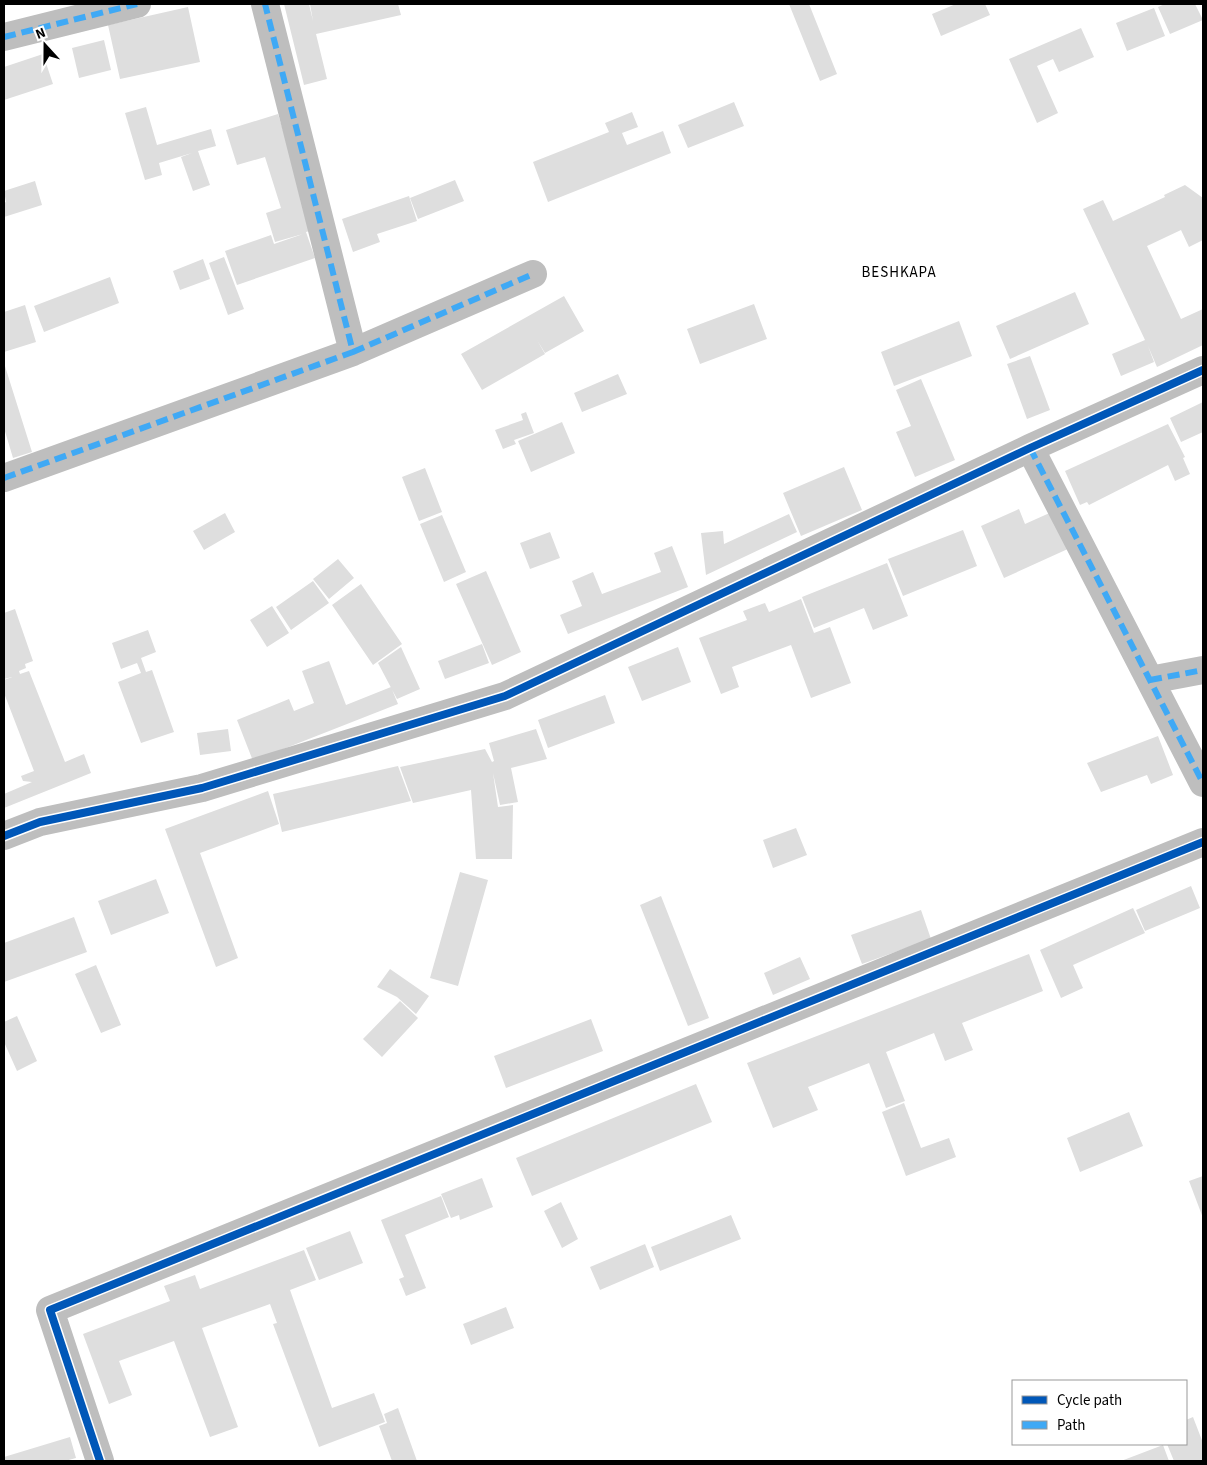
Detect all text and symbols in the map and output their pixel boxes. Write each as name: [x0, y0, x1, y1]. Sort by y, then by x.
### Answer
north arrow: [20, 20, 70, 70]
text: N: [33, 23, 49, 45]
district label: BESHKAPA: [861, 262, 937, 283]
legend: [1012, 1380, 1187, 1445]
text: Cycle path: [1057, 1390, 1122, 1411]
text: Path: [1057, 1415, 1085, 1436]

